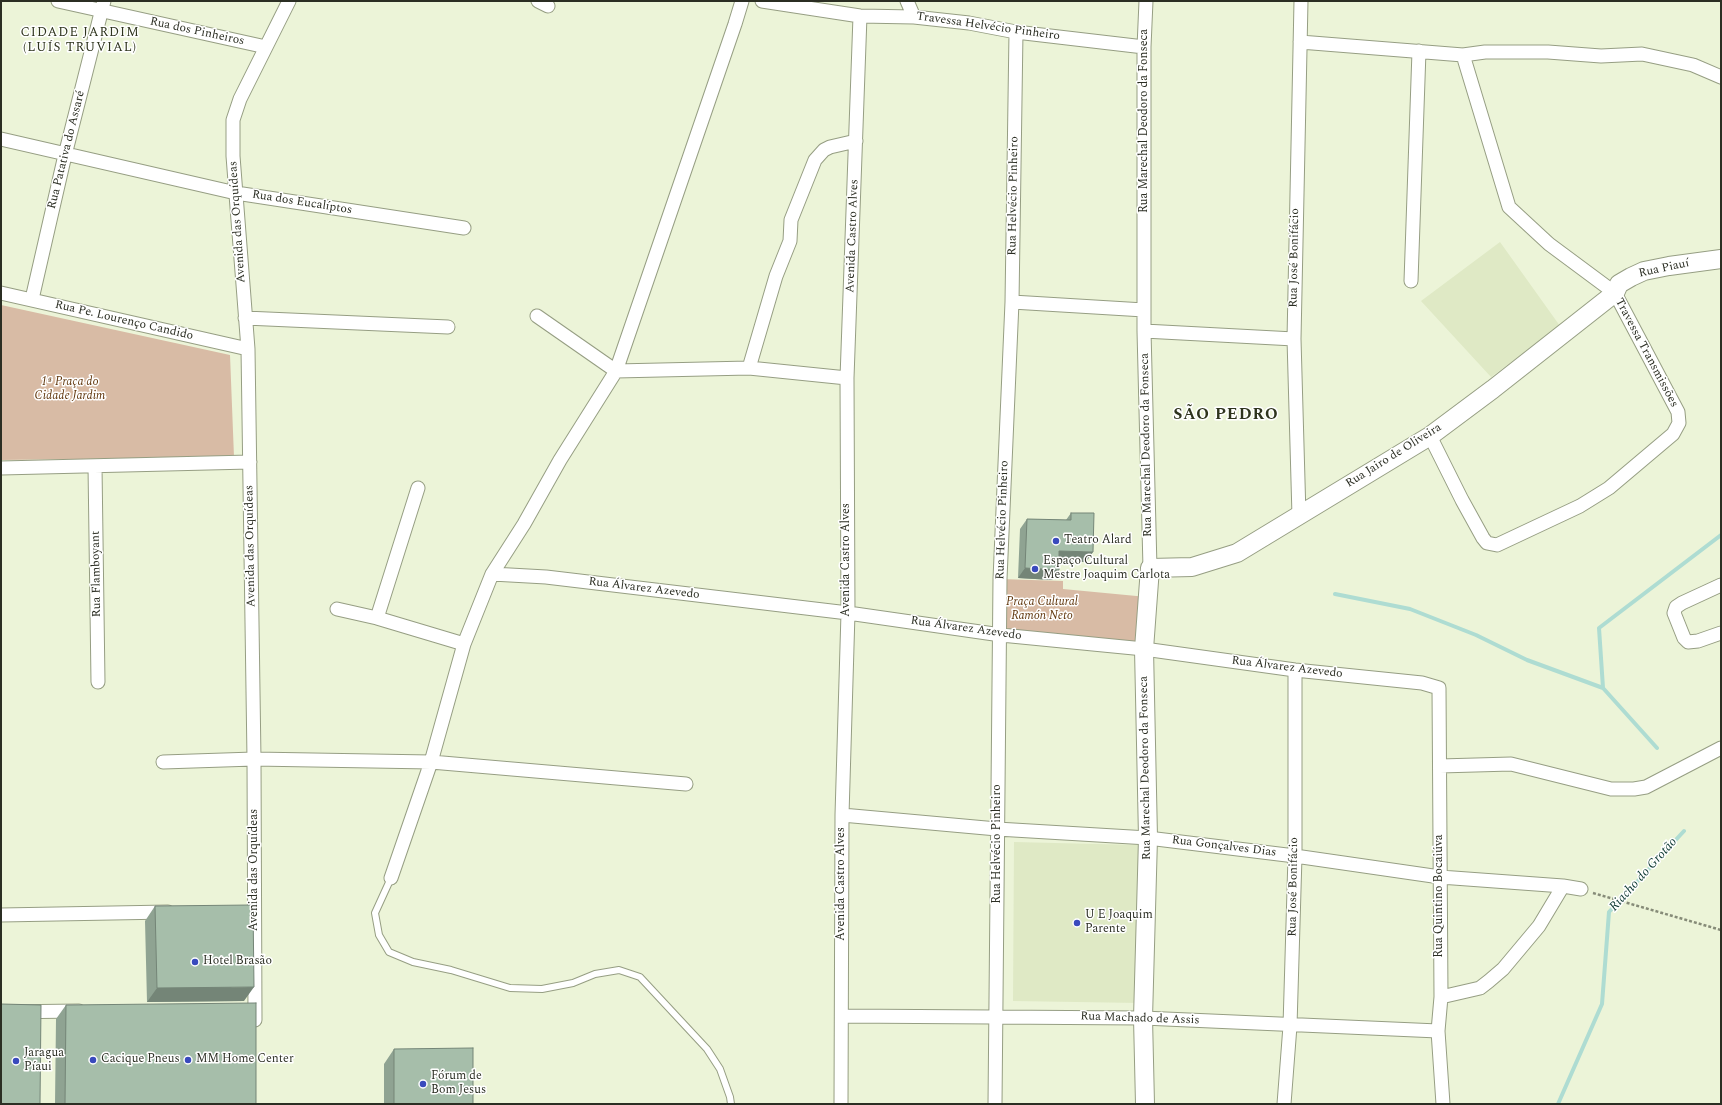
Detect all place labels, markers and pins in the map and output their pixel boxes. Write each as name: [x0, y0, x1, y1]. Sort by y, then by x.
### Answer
place label: Teatro Alard: [1064, 534, 1132, 548]
marker: Teatro Alard: [1051, 536, 1061, 546]
place label: Espaço Cultural Mestre Joaquim Carlota: [1043, 555, 1170, 583]
marker: Espaço Cultural Mestre Joaquim Carlota: [1030, 564, 1040, 574]
place label: U E Joaquim Parente: [1085, 909, 1153, 937]
marker: U E Joaquim Parente: [1072, 918, 1082, 928]
place label: Hotel Brasão: [203, 955, 272, 969]
marker: Hotel Brasão: [190, 957, 200, 967]
place label: Jaragua Píaui: [24, 1047, 64, 1075]
place label: Cacique Pneus: [101, 1053, 180, 1067]
place label: MM Home Center: [196, 1053, 294, 1067]
marker: Cacique Pneus: [88, 1055, 98, 1065]
marker: MM Home Center: [183, 1055, 193, 1065]
marker: Jaragua Píaui: [11, 1056, 21, 1066]
place label: Fórum de Bom Jesus: [431, 1070, 486, 1098]
marker: Fórum de Bom Jesus: [418, 1079, 428, 1089]

